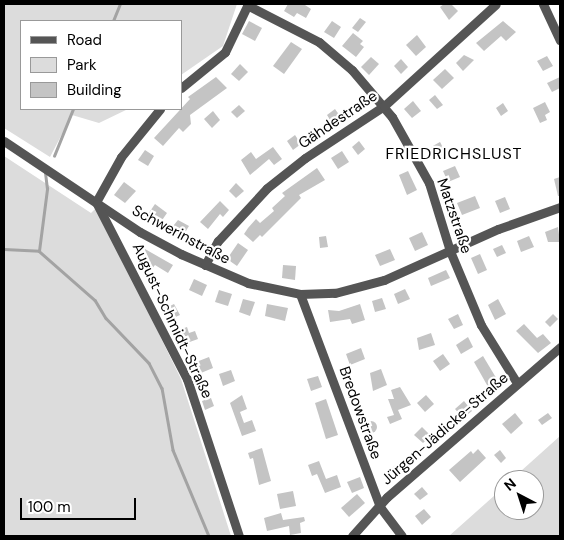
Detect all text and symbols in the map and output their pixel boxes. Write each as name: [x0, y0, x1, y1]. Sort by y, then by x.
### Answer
legend: [20, 20, 182, 110]
text: Road: [67, 30, 102, 50]
text: Park: [67, 55, 97, 75]
text: Building: [67, 80, 122, 100]
street label: Gähdestraße: [295, 87, 381, 153]
district label: FRIEDRICHSLUST: [384, 144, 524, 164]
street label: Matzstraße: [433, 176, 475, 256]
street label: Schwerinstraße: [129, 202, 233, 268]
street label: August-Schmidt-Straße: [128, 240, 216, 402]
street label: Bredowstraße: [335, 364, 385, 462]
street label: Jürgen-Jädicke-Straße: [378, 369, 512, 489]
north arrow: [494, 470, 544, 520]
text: N: [500, 474, 520, 494]
scale bar: [22, 488, 139, 520]
text: 100 m: [28, 497, 71, 517]

